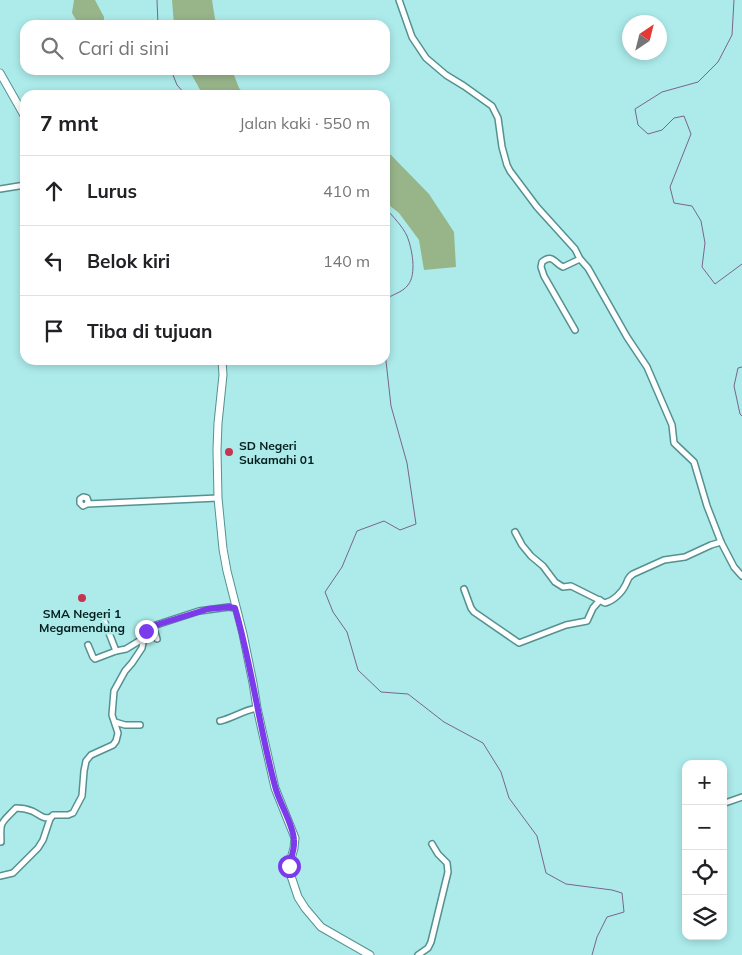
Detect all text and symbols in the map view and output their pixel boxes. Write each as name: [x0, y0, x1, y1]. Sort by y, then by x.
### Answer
north arrow: [622, 15, 667, 60]
search box: [20, 20, 390, 75]
icon: search: [38, 34, 66, 62]
text: Cari di sini: [78, 36, 169, 60]
text: 7 mnt: [40, 110, 98, 136]
text: Jalan kaki · 550 m: [239, 113, 370, 133]
icon: ahead: [40, 177, 68, 205]
text: Lurus: [87, 179, 137, 203]
text: 410 m: [323, 181, 370, 201]
icon: left: [40, 247, 68, 275]
text: Belok kiri: [87, 249, 170, 273]
text: 140 m: [323, 251, 370, 271]
icon: arrive: [40, 317, 68, 345]
text: Tiba di tujuan: [87, 319, 212, 343]
place label: SD Negeri Sukamahi 01: [239, 438, 314, 467]
marker: SD Negeri Sukamahi 01: [223, 446, 235, 458]
marker: SMA Negeri 1 Megamendung: [76, 592, 88, 604]
place label: SMA Negeri 1 Megamendung: [39, 606, 125, 635]
route end: [135, 620, 158, 643]
map controls: [682, 760, 727, 940]
button: +: [682, 760, 727, 805]
button: −: [682, 805, 727, 850]
button: locate: [682, 850, 727, 895]
route start: [278, 855, 301, 878]
button: layers: [682, 895, 727, 940]

